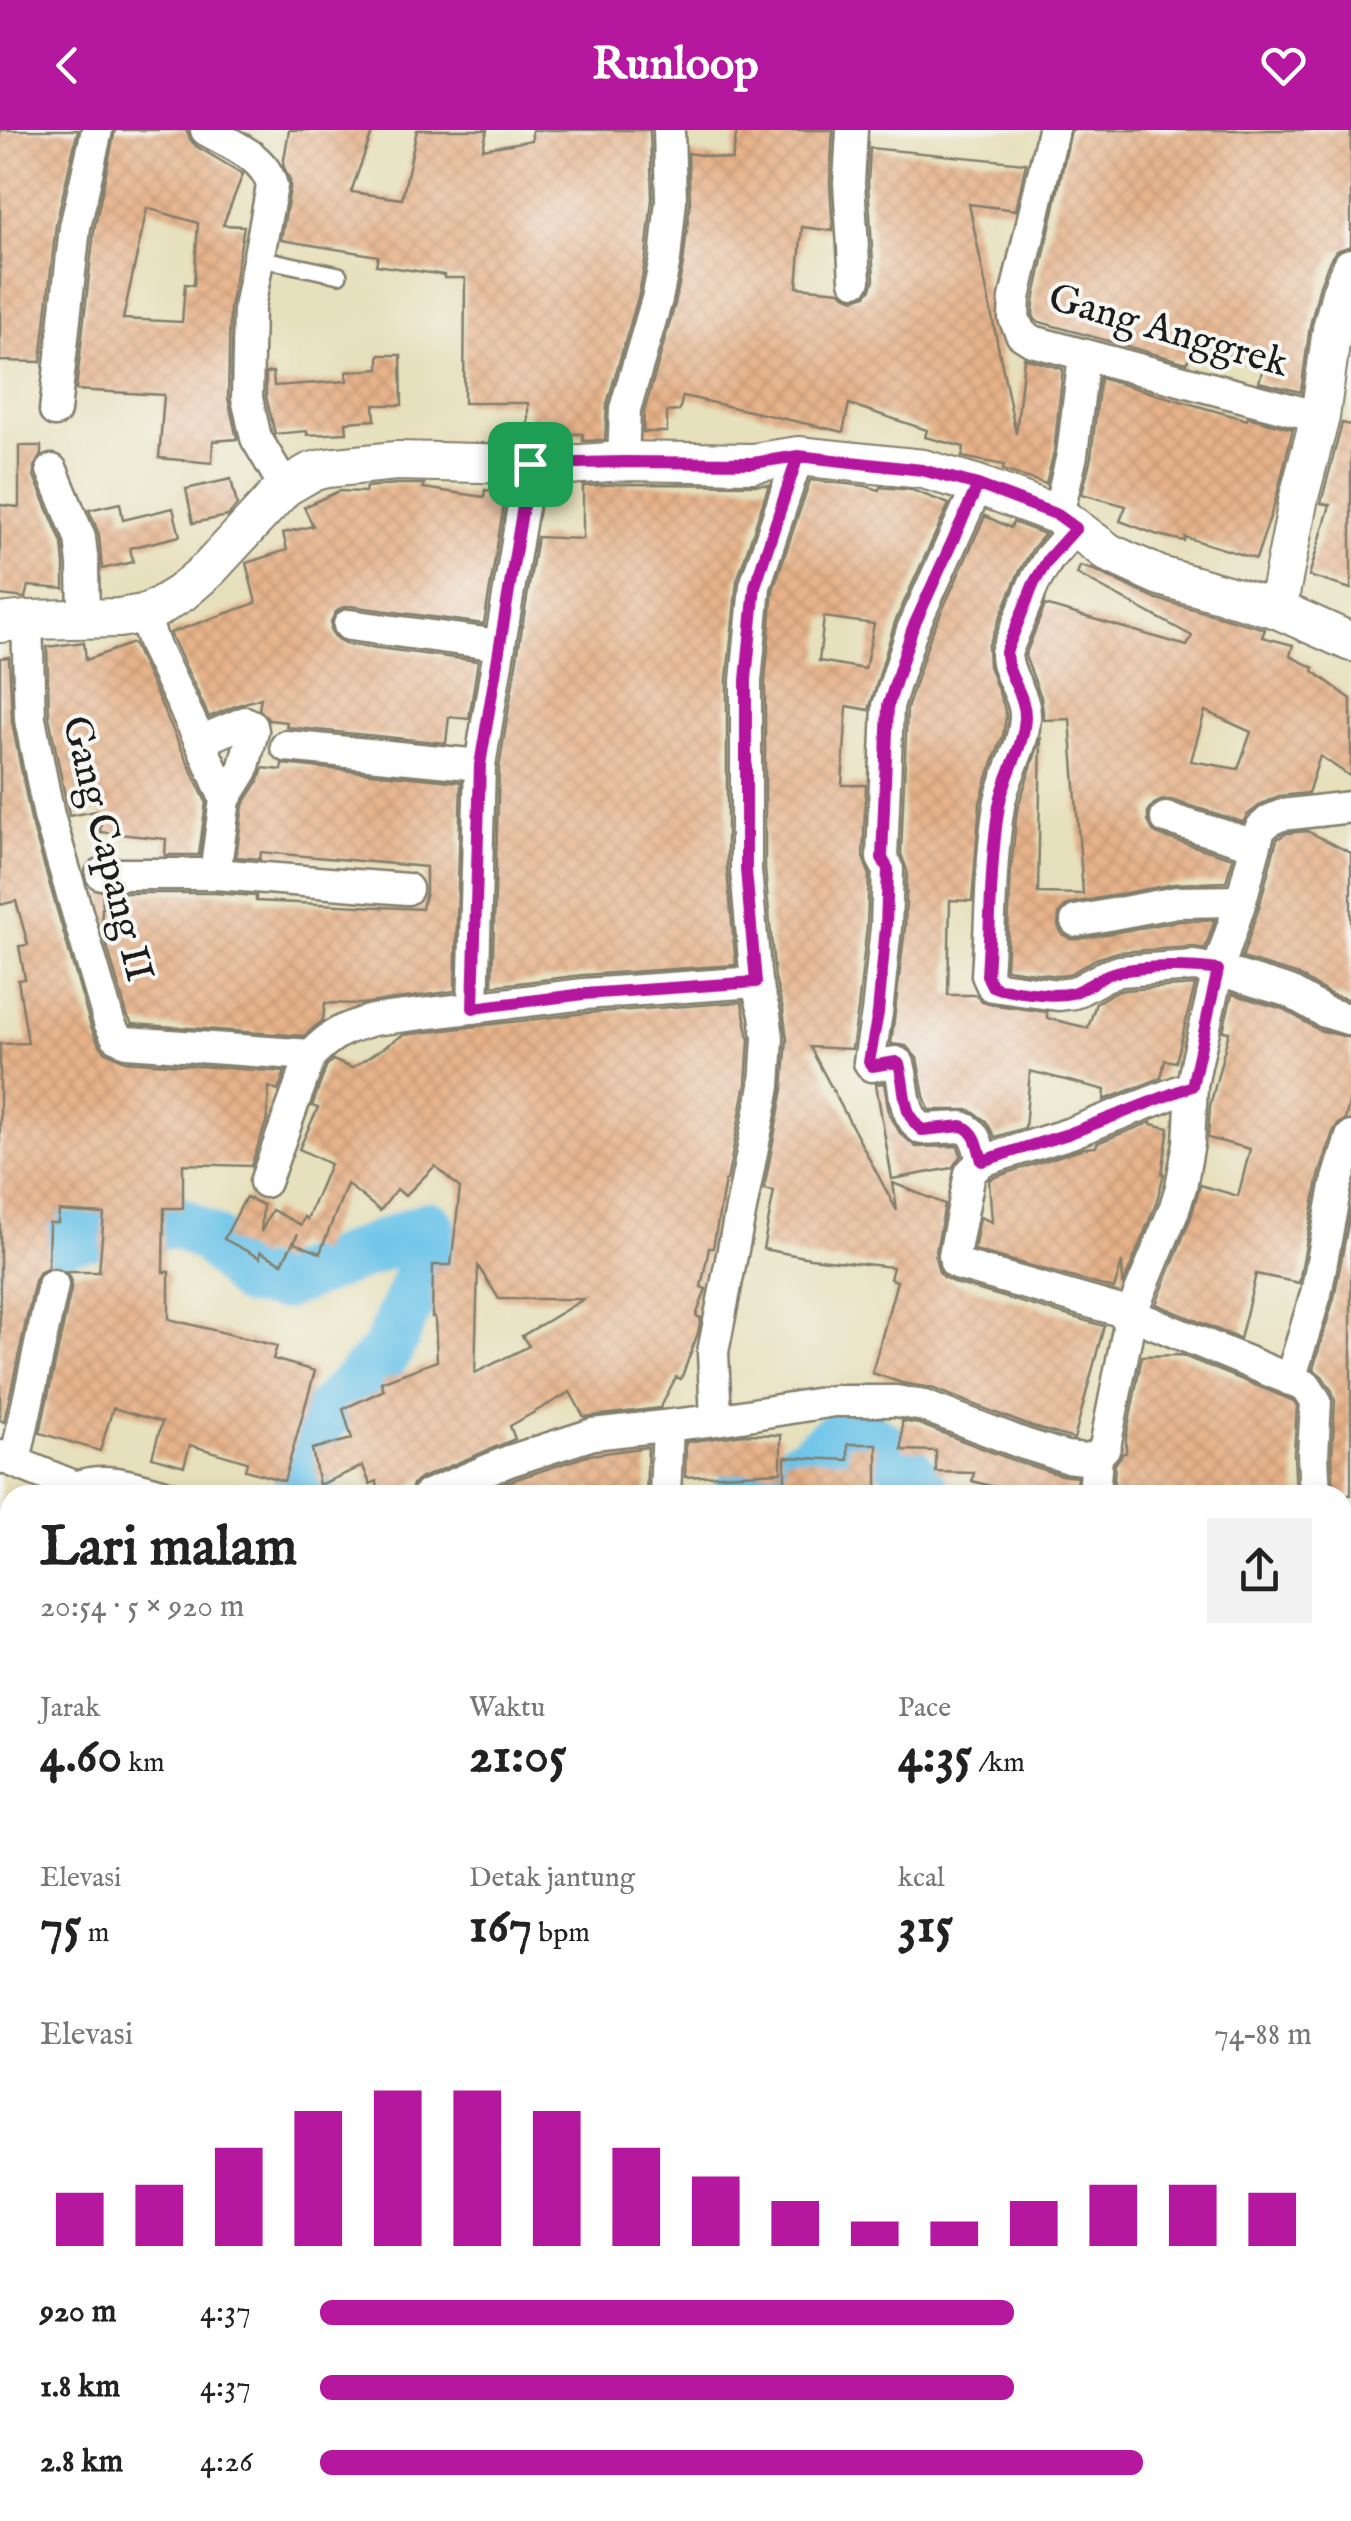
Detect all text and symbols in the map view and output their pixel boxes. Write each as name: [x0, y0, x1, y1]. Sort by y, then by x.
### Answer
text: Runloop: [592, 37, 759, 94]
icon: back: [40, 38, 95, 93]
icon: heart: [1256, 38, 1311, 93]
street label: Gang Anggrek: [1042, 273, 1294, 391]
pin: [488, 422, 573, 507]
icon: arrive: [503, 437, 558, 492]
street label: Gang Capang II: [48, 711, 164, 987]
text: Lari malam: [40, 1514, 297, 1584]
button: share: [1207, 1518, 1312, 1623]
text: 20:54 · 5 × 920 m: [40, 1587, 245, 1628]
text: Jarak: [40, 1691, 100, 1726]
text: Waktu: [469, 1691, 545, 1726]
text: Pace: [898, 1691, 951, 1726]
text: 4.60: [40, 1726, 122, 1789]
text: 21:05: [469, 1726, 567, 1789]
text: 4:35: [898, 1726, 973, 1789]
text: km: [122, 1746, 165, 1781]
text: /km: [973, 1746, 1025, 1781]
text: Elevasi: [40, 1861, 122, 1896]
text: Detak jantung: [469, 1861, 635, 1896]
text: kcal: [898, 1861, 945, 1896]
text: 75: [40, 1896, 82, 1959]
text: 167: [469, 1896, 532, 1959]
text: 315: [898, 1896, 953, 1959]
text: m: [82, 1916, 109, 1951]
text: bpm: [532, 1916, 590, 1951]
text: Elevasi: [40, 2015, 133, 2056]
text: 74–88 m: [1214, 2015, 1312, 2056]
text: 920 m: [40, 2292, 116, 2333]
text: 4:37: [200, 2292, 251, 2333]
text: 1.8 km: [40, 2367, 120, 2408]
text: 4:37: [200, 2367, 251, 2408]
text: 2.8 km: [40, 2442, 123, 2483]
text: 4:26: [200, 2442, 253, 2483]

